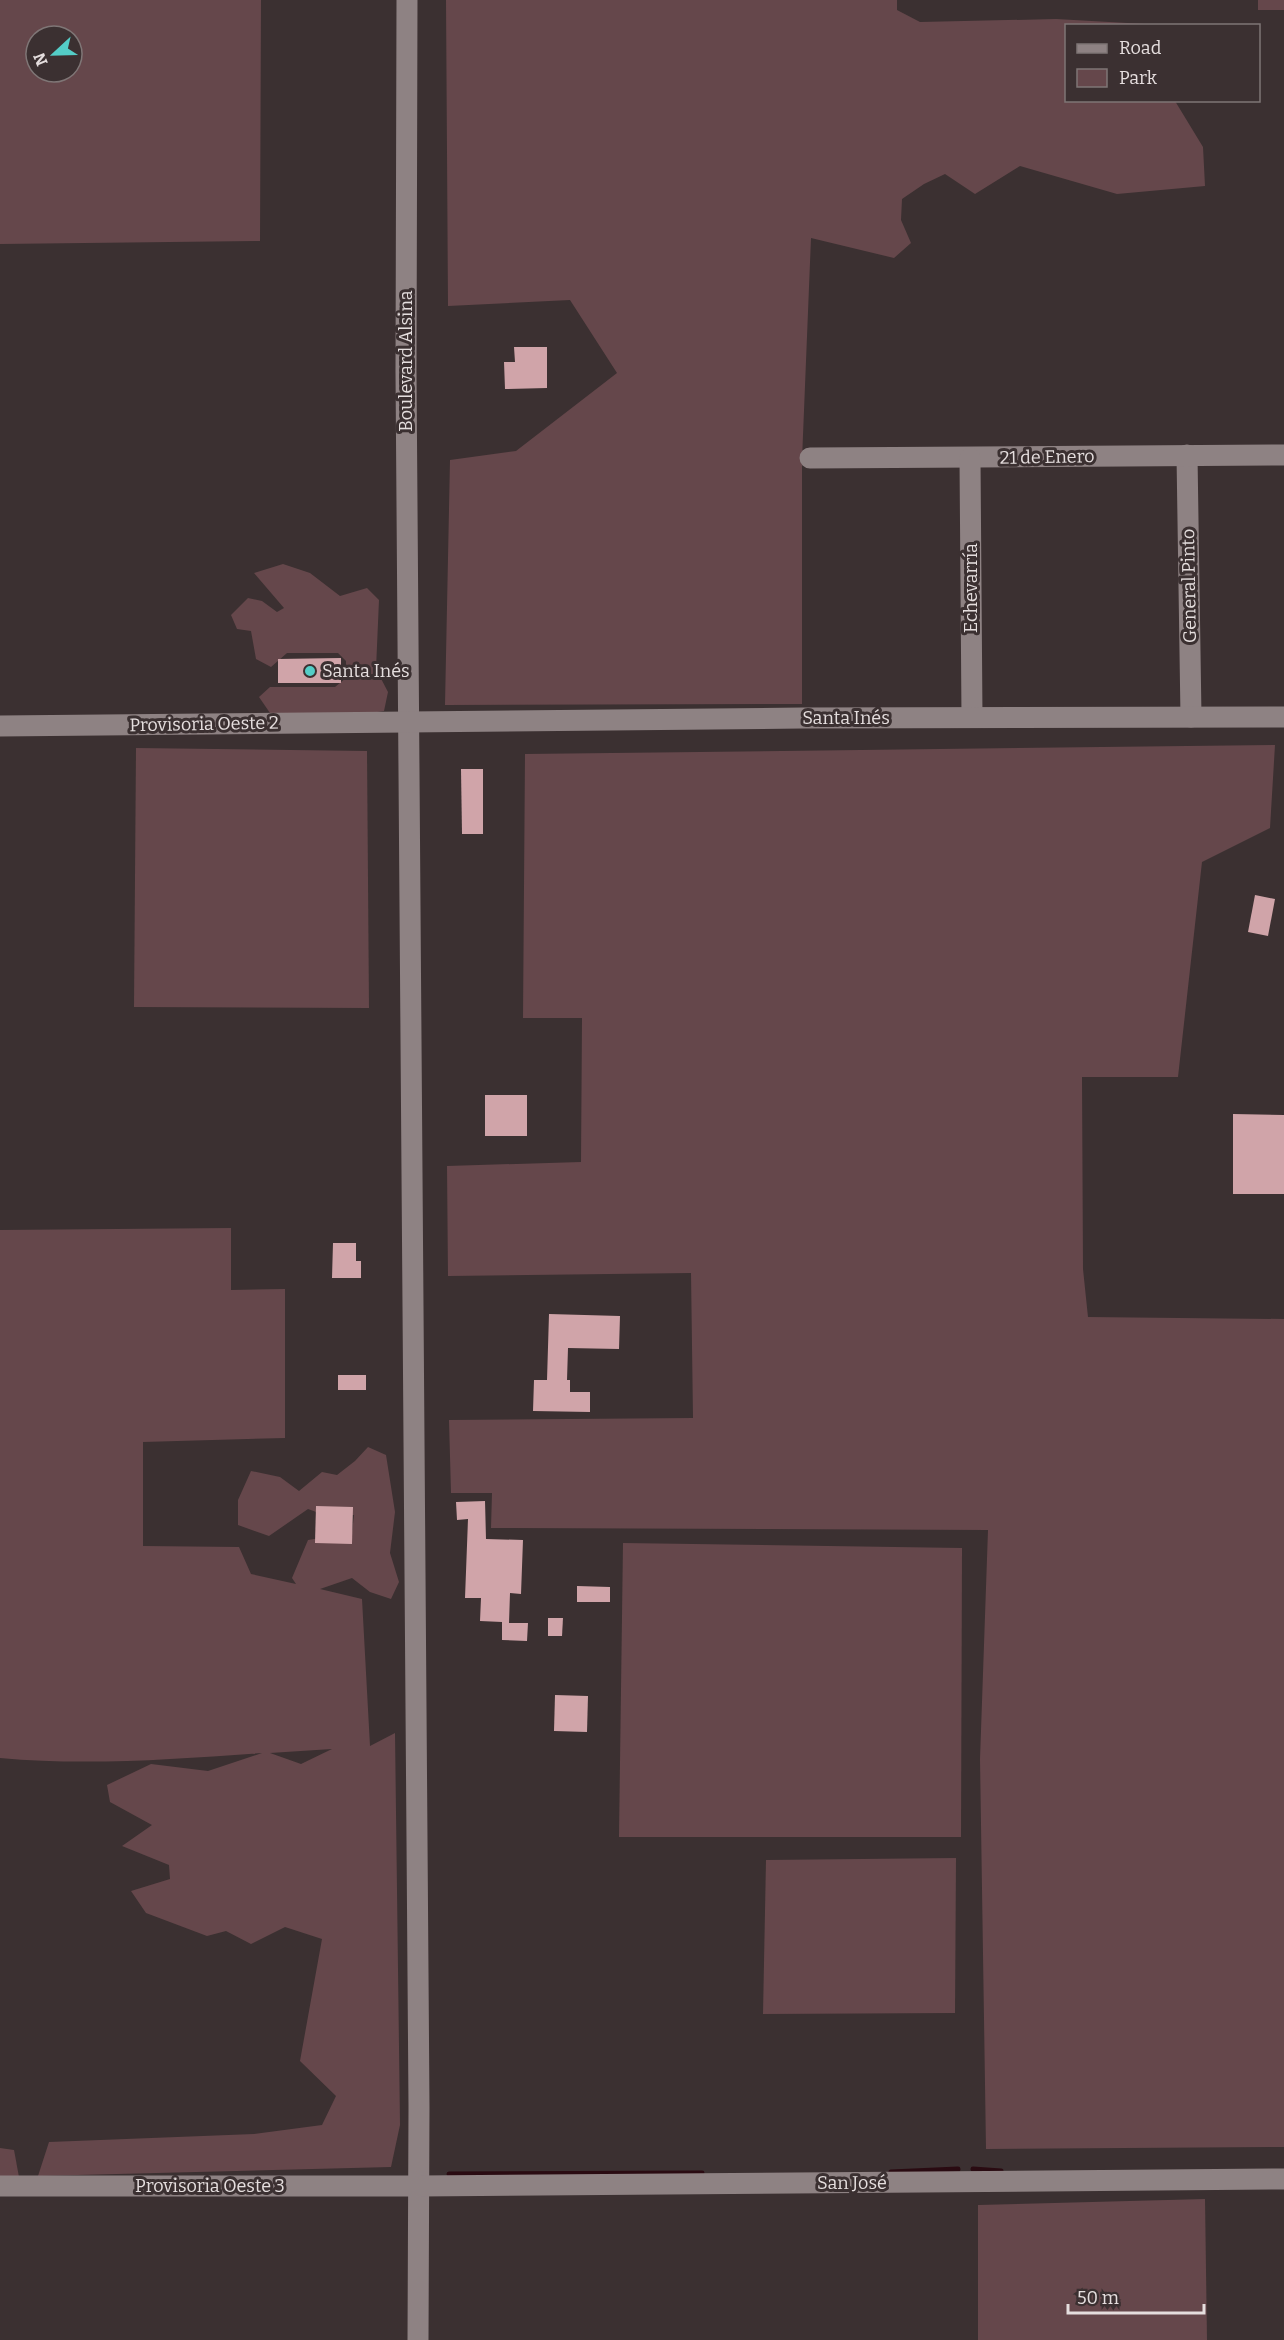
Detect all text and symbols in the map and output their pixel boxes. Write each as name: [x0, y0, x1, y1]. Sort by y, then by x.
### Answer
north arrow: [24, 24, 84, 84]
legend: [1065, 24, 1260, 102]
text: Road: [1119, 37, 1162, 59]
text: N: [29, 50, 52, 69]
text: Park: [1119, 67, 1158, 89]
street label: Boulevard Alsina: [395, 290, 417, 432]
street label: 21 de Enero: [999, 445, 1095, 469]
street label: General Pinto: [1177, 529, 1201, 643]
street label: Echevarría: [960, 543, 982, 633]
place label: Santa Inés: [322, 660, 410, 682]
marker: Santa Inés: [303, 664, 317, 678]
street label: Santa Inés: [802, 707, 890, 729]
street label: Provisoria Oeste 2: [129, 712, 279, 736]
street label: San José: [817, 2172, 887, 2194]
street label: Provisoria Oeste 3: [135, 2175, 285, 2197]
scale bar: [1068, 2277, 1204, 2315]
text: 50 m: [1077, 2287, 1119, 2309]

